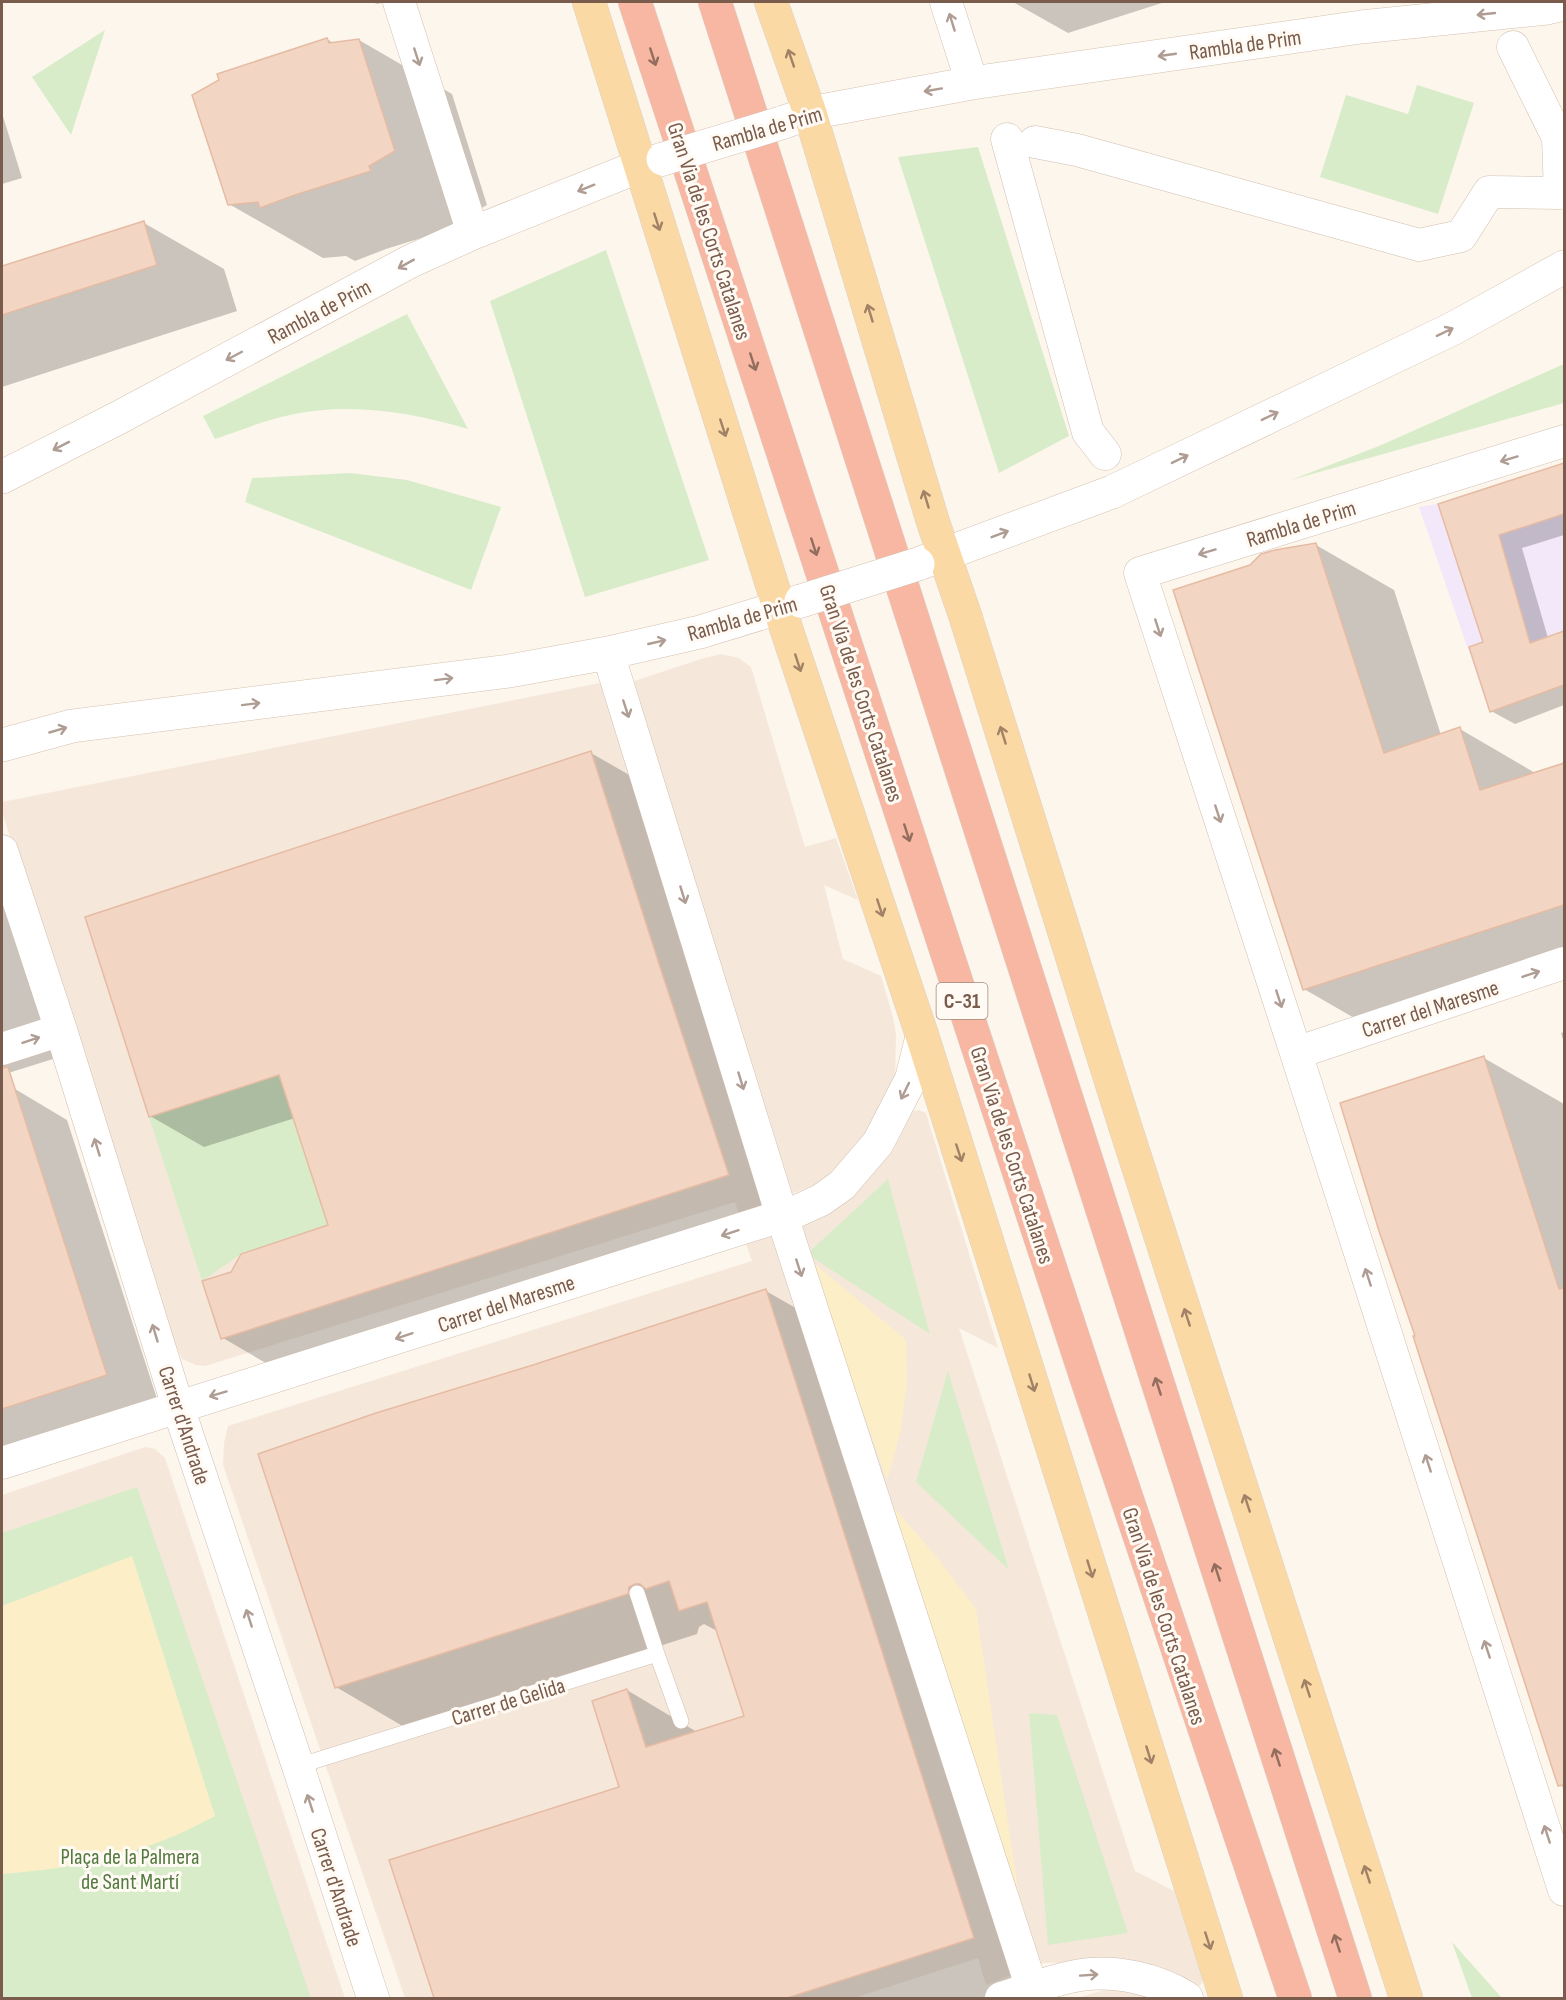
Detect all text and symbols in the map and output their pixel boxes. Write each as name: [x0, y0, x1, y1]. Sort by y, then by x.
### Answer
one-way arrow: [1476, 9, 1496, 20]
one-way arrow: [946, 13, 957, 32]
street label: Rambla de Prim: [1187, 24, 1303, 67]
one-way arrow: [412, 47, 423, 66]
one-way arrow: [649, 47, 660, 66]
one-way arrow: [784, 49, 795, 68]
one-way arrow: [1158, 50, 1178, 61]
one-way arrow: [924, 84, 943, 95]
street label: Rambla de Prim: [709, 101, 825, 158]
street label: Gran Via de les Corts Catalanes: [661, 119, 756, 344]
one-way arrow: [577, 183, 595, 194]
one-way arrow: [652, 212, 663, 231]
one-way arrow: [398, 258, 415, 270]
street label: Rambla de Prim: [263, 274, 376, 351]
one-way arrow: [864, 304, 875, 323]
one-way arrow: [1436, 325, 1454, 337]
one-way arrow: [226, 350, 243, 362]
one-way arrow: [749, 352, 760, 371]
one-way arrow: [1260, 410, 1278, 421]
one-way arrow: [718, 418, 729, 437]
one-way arrow: [53, 440, 70, 452]
one-way arrow: [1171, 452, 1189, 464]
one-way arrow: [1500, 454, 1519, 465]
one-way arrow: [920, 490, 931, 509]
street label: Rambla de Prim: [1243, 495, 1359, 554]
one-way arrow: [990, 528, 1009, 539]
one-way arrow: [809, 538, 820, 557]
one-way arrow: [1198, 547, 1217, 558]
street label: Gran Via de les Corts Catalanes: [813, 581, 908, 806]
street label: Rambla de Prim: [684, 591, 800, 648]
one-way arrow: [1154, 618, 1165, 637]
one-way arrow: [647, 635, 666, 647]
one-way arrow: [793, 653, 804, 672]
one-way arrow: [434, 674, 454, 685]
one-way arrow: [240, 698, 260, 709]
one-way arrow: [621, 699, 632, 718]
one-way arrow: [48, 723, 67, 735]
one-way arrow: [997, 726, 1008, 745]
one-way arrow: [1214, 804, 1225, 823]
one-way arrow: [903, 823, 914, 842]
one-way arrow: [678, 885, 689, 904]
one-way arrow: [875, 898, 886, 917]
one-way arrow: [1521, 968, 1540, 979]
street label: Carrer del Maresme: [1359, 975, 1502, 1044]
road number: C-31: [936, 983, 988, 1019]
one-way arrow: [1274, 989, 1285, 1008]
one-way arrow: [21, 1034, 40, 1045]
street label: Gran Via de les Corts Catalanes: [964, 1043, 1059, 1268]
one-way arrow: [736, 1071, 747, 1090]
one-way arrow: [899, 1081, 910, 1099]
one-way arrow: [91, 1138, 102, 1157]
one-way arrow: [954, 1143, 965, 1162]
one-way arrow: [721, 1228, 740, 1239]
one-way arrow: [794, 1258, 805, 1277]
one-way arrow: [1362, 1268, 1373, 1287]
street label: Carrer del Maresme: [435, 1270, 578, 1339]
one-way arrow: [1181, 1308, 1192, 1327]
one-way arrow: [149, 1324, 160, 1343]
one-way arrow: [395, 1331, 414, 1342]
street label: Carrer d'Andrade: [152, 1363, 215, 1488]
one-way arrow: [1027, 1373, 1038, 1392]
one-way arrow: [1152, 1377, 1163, 1396]
one-way arrow: [209, 1390, 228, 1401]
one-way arrow: [1422, 1454, 1433, 1473]
one-way arrow: [1241, 1494, 1252, 1513]
street label: Gran Via de les Corts Catalanes: [1116, 1504, 1211, 1729]
one-way arrow: [1085, 1559, 1096, 1578]
one-way arrow: [1211, 1563, 1222, 1582]
one-way arrow: [242, 1609, 253, 1628]
one-way arrow: [1481, 1640, 1492, 1659]
street label: Carrer de Gelida: [448, 1672, 569, 1733]
one-way arrow: [1301, 1679, 1312, 1698]
one-way arrow: [1144, 1745, 1155, 1764]
one-way arrow: [1270, 1748, 1281, 1767]
one-way arrow: [304, 1794, 315, 1813]
street label: Carrer d'Andrade: [304, 1825, 367, 1950]
one-way arrow: [1540, 1825, 1551, 1844]
park label: Plaça de la Palmera de Sant Martí: [61, 1844, 199, 1896]
one-way arrow: [1361, 1865, 1372, 1884]
one-way arrow: [1203, 1931, 1214, 1950]
one-way arrow: [1331, 1934, 1342, 1953]
one-way arrow: [1078, 1969, 1098, 1980]

